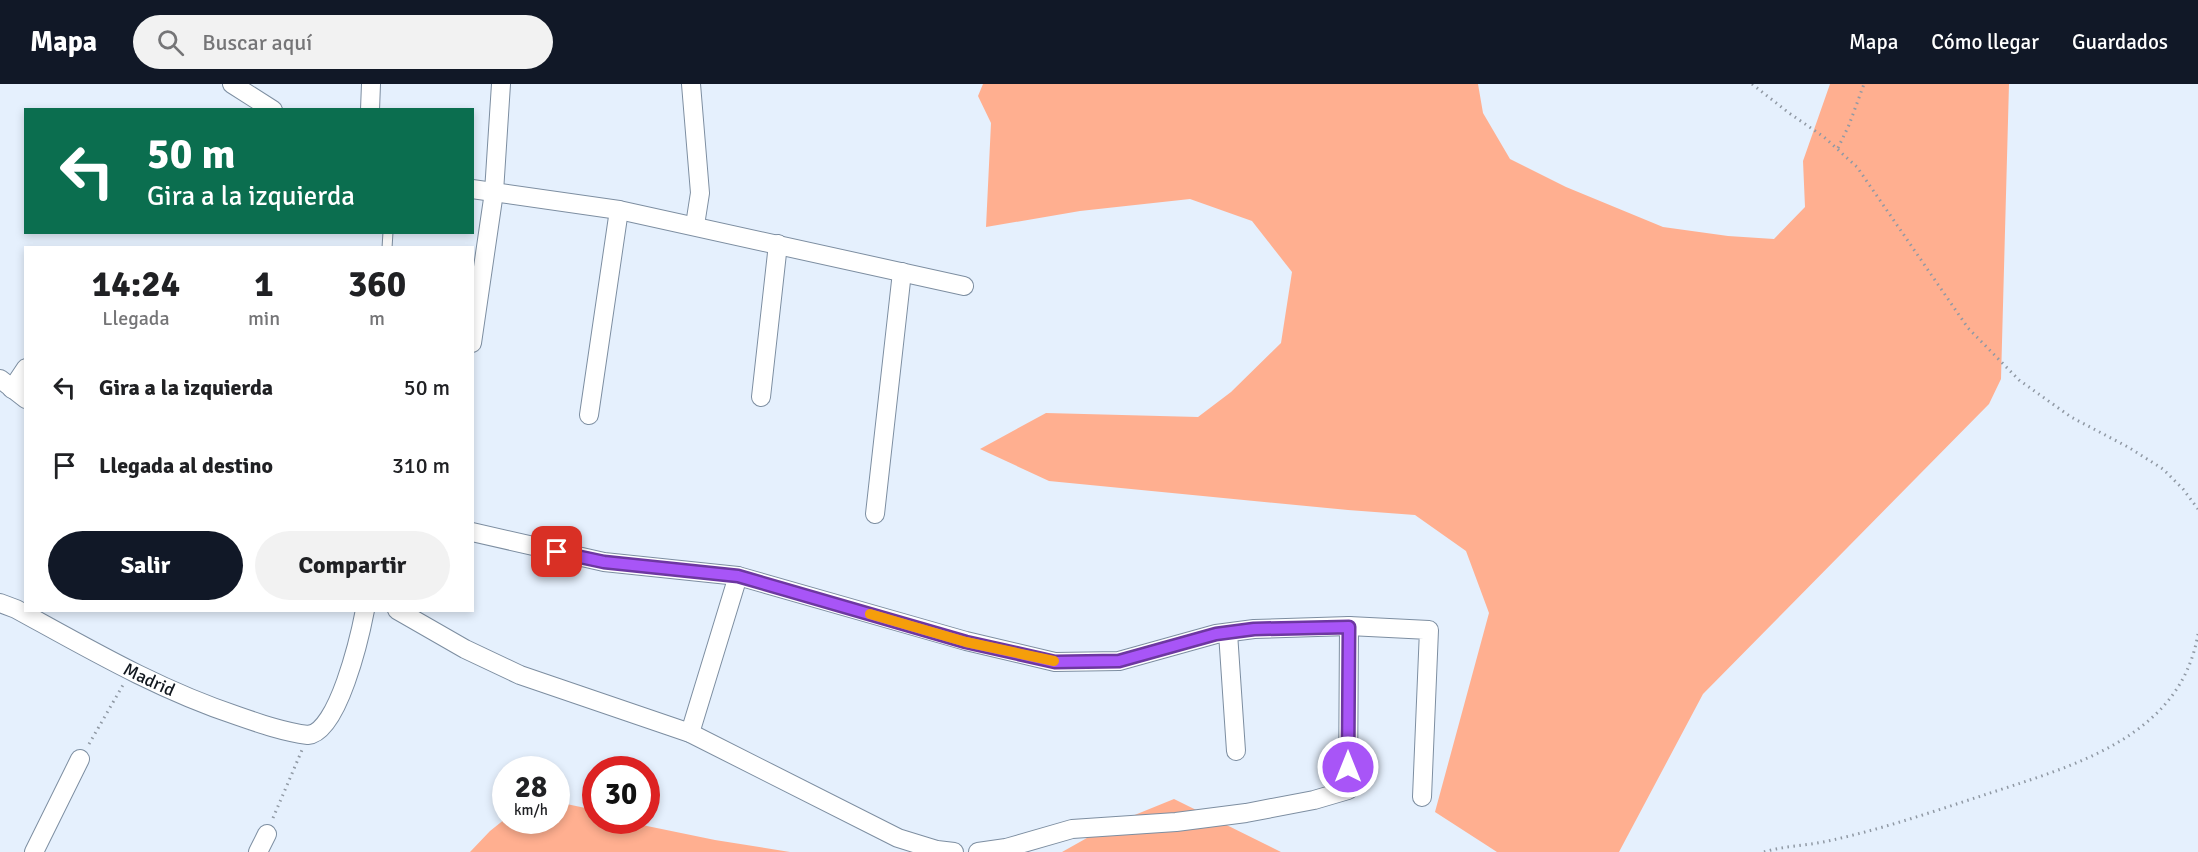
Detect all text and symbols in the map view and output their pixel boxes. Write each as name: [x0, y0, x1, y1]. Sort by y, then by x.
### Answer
search box: [133, 15, 553, 69]
text: Mapa: [30, 25, 97, 59]
icon: search: [154, 26, 187, 59]
text: Buscar aquí: [202, 29, 312, 56]
text: Mapa: [1849, 29, 1898, 55]
text: Cómo llegar: [1931, 29, 2039, 55]
text: Guardados: [2072, 29, 2168, 55]
text: 50 m: [147, 129, 236, 180]
icon: left: [48, 132, 126, 210]
text: Gira a la izquierda: [147, 180, 355, 213]
text: 14:24: [92, 262, 180, 307]
text: 1: [254, 262, 274, 307]
text: 360: [348, 262, 406, 307]
text: Llegada: [102, 306, 170, 331]
text: min: [248, 306, 280, 331]
text: m: [369, 306, 385, 331]
icon: left: [48, 371, 81, 404]
text: Gira a la izquierda: [99, 374, 273, 401]
text: 50 m: [404, 374, 450, 401]
icon: arrive: [48, 449, 81, 482]
text: Llegada al destino: [99, 452, 273, 479]
text: 310 m: [392, 452, 450, 479]
pin: [531, 526, 582, 577]
button: Salir: [48, 531, 243, 600]
button: Compartir: [255, 531, 450, 600]
icon: arrive: [540, 535, 573, 568]
street label: Madrid: [120, 658, 179, 701]
position arrow: [1316, 735, 1380, 799]
speed limit sign: 30: [582, 756, 660, 834]
text: 28: [515, 769, 547, 806]
text: km/h: [514, 801, 548, 819]

